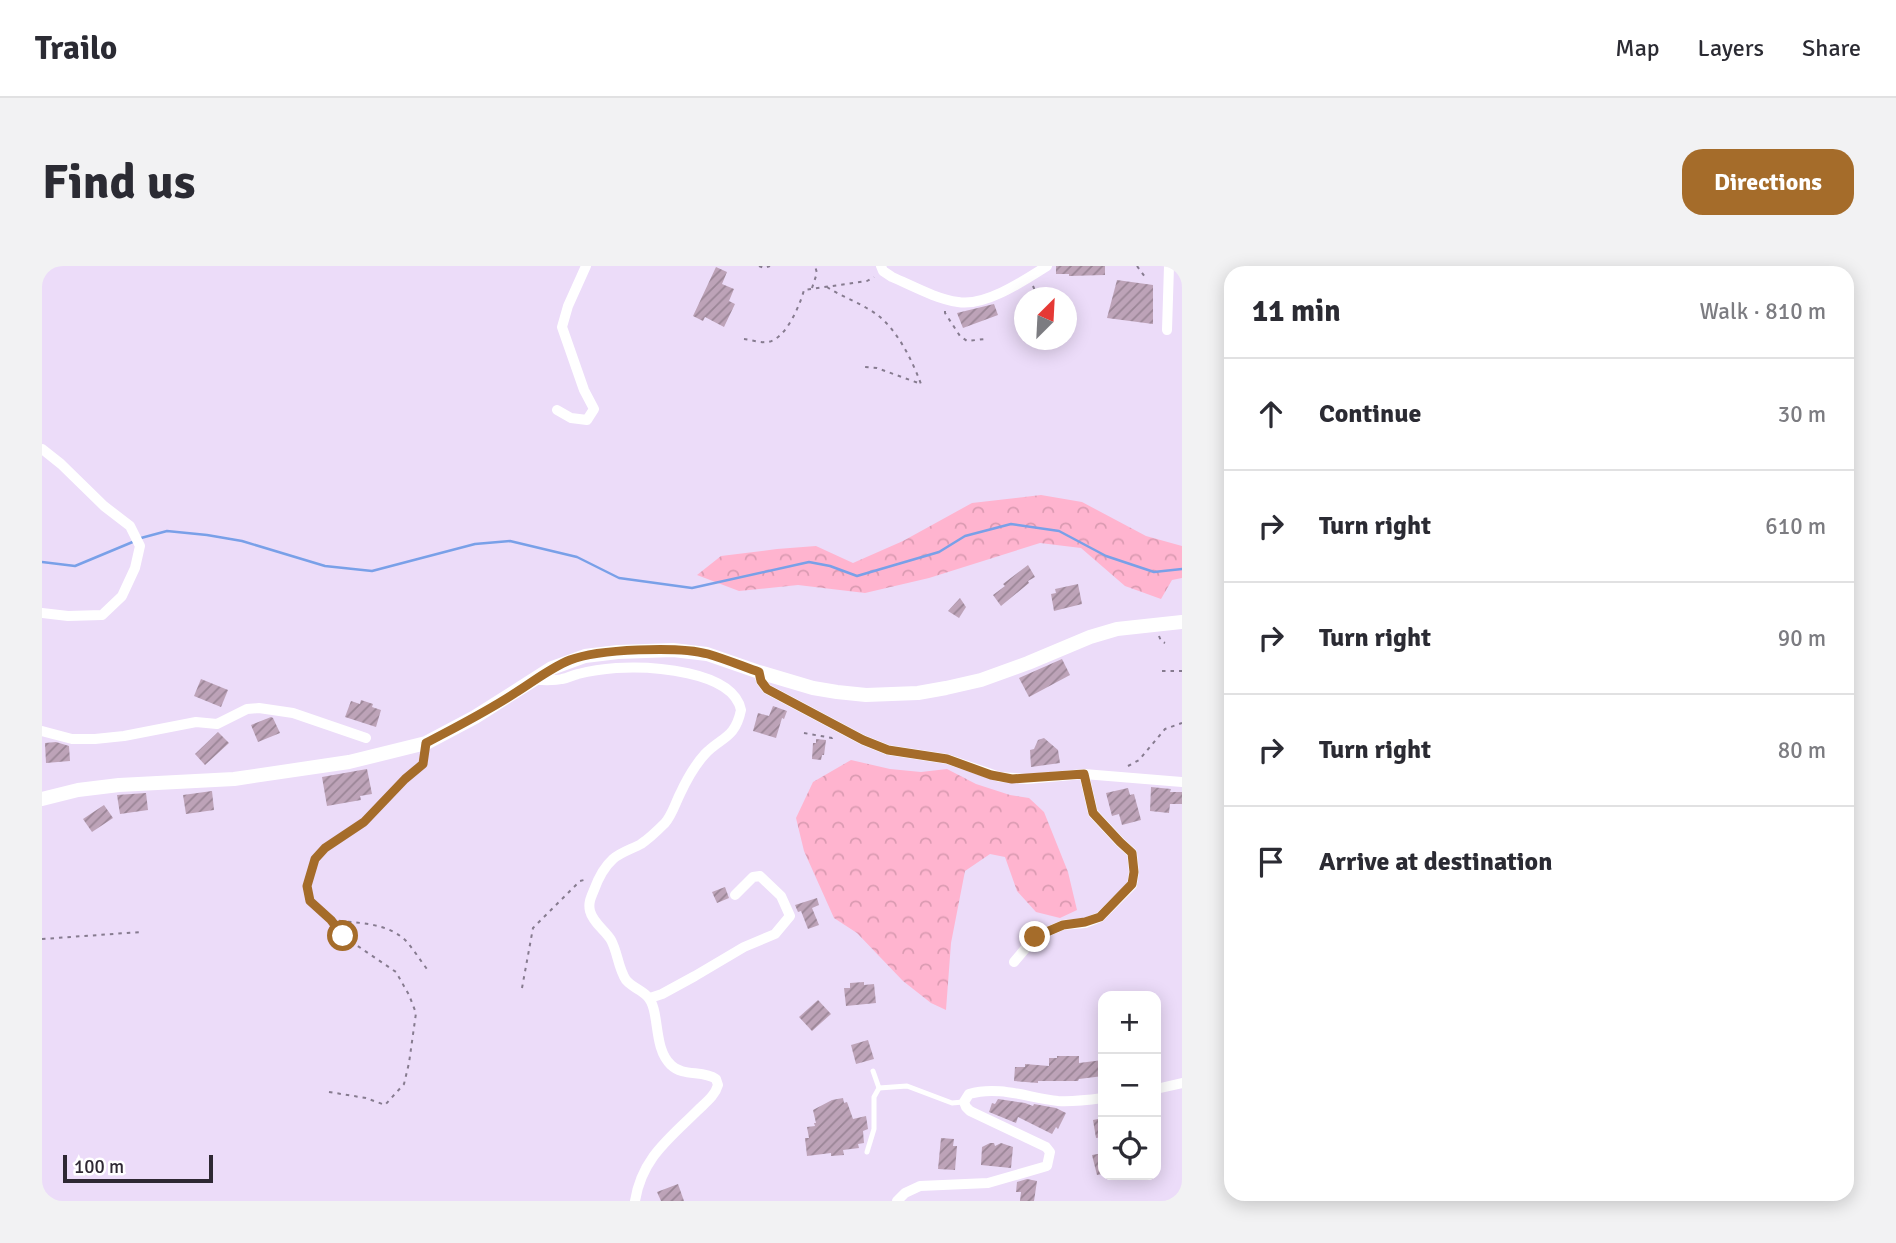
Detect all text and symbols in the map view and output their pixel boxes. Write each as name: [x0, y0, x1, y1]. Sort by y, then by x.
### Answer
text: Trailo: [35, 28, 117, 69]
text: Map: [1615, 33, 1660, 63]
text: Layers: [1698, 33, 1764, 63]
text: Share: [1802, 33, 1861, 63]
button: Directions: [1682, 149, 1854, 215]
text: Find us: [42, 152, 195, 212]
north arrow: [1014, 287, 1077, 350]
text: 11 min: [1252, 293, 1341, 330]
text: Walk · 810 m: [1700, 297, 1826, 326]
icon: ahead: [1252, 395, 1290, 433]
text: Continue: [1319, 398, 1421, 430]
text: 30 m: [1778, 400, 1826, 429]
icon: right: [1252, 507, 1290, 545]
text: Turn right: [1319, 510, 1431, 542]
text: 610 m: [1765, 512, 1826, 541]
icon: right: [1252, 619, 1290, 657]
text: Turn right: [1319, 622, 1431, 654]
text: 90 m: [1778, 624, 1826, 653]
icon: right: [1252, 731, 1290, 769]
text: Turn right: [1319, 734, 1431, 766]
text: 80 m: [1778, 736, 1826, 765]
icon: arrive: [1252, 843, 1290, 881]
text: Arrive at destination: [1319, 846, 1552, 878]
route start: [327, 920, 358, 951]
route end: [1019, 921, 1050, 952]
map controls: [1098, 991, 1161, 1180]
button: +: [1098, 991, 1161, 1054]
button: −: [1098, 1054, 1161, 1117]
button: locate: [1098, 1117, 1161, 1180]
scale bar: [63, 1152, 214, 1184]
text: 100 m: [74, 1155, 124, 1179]

